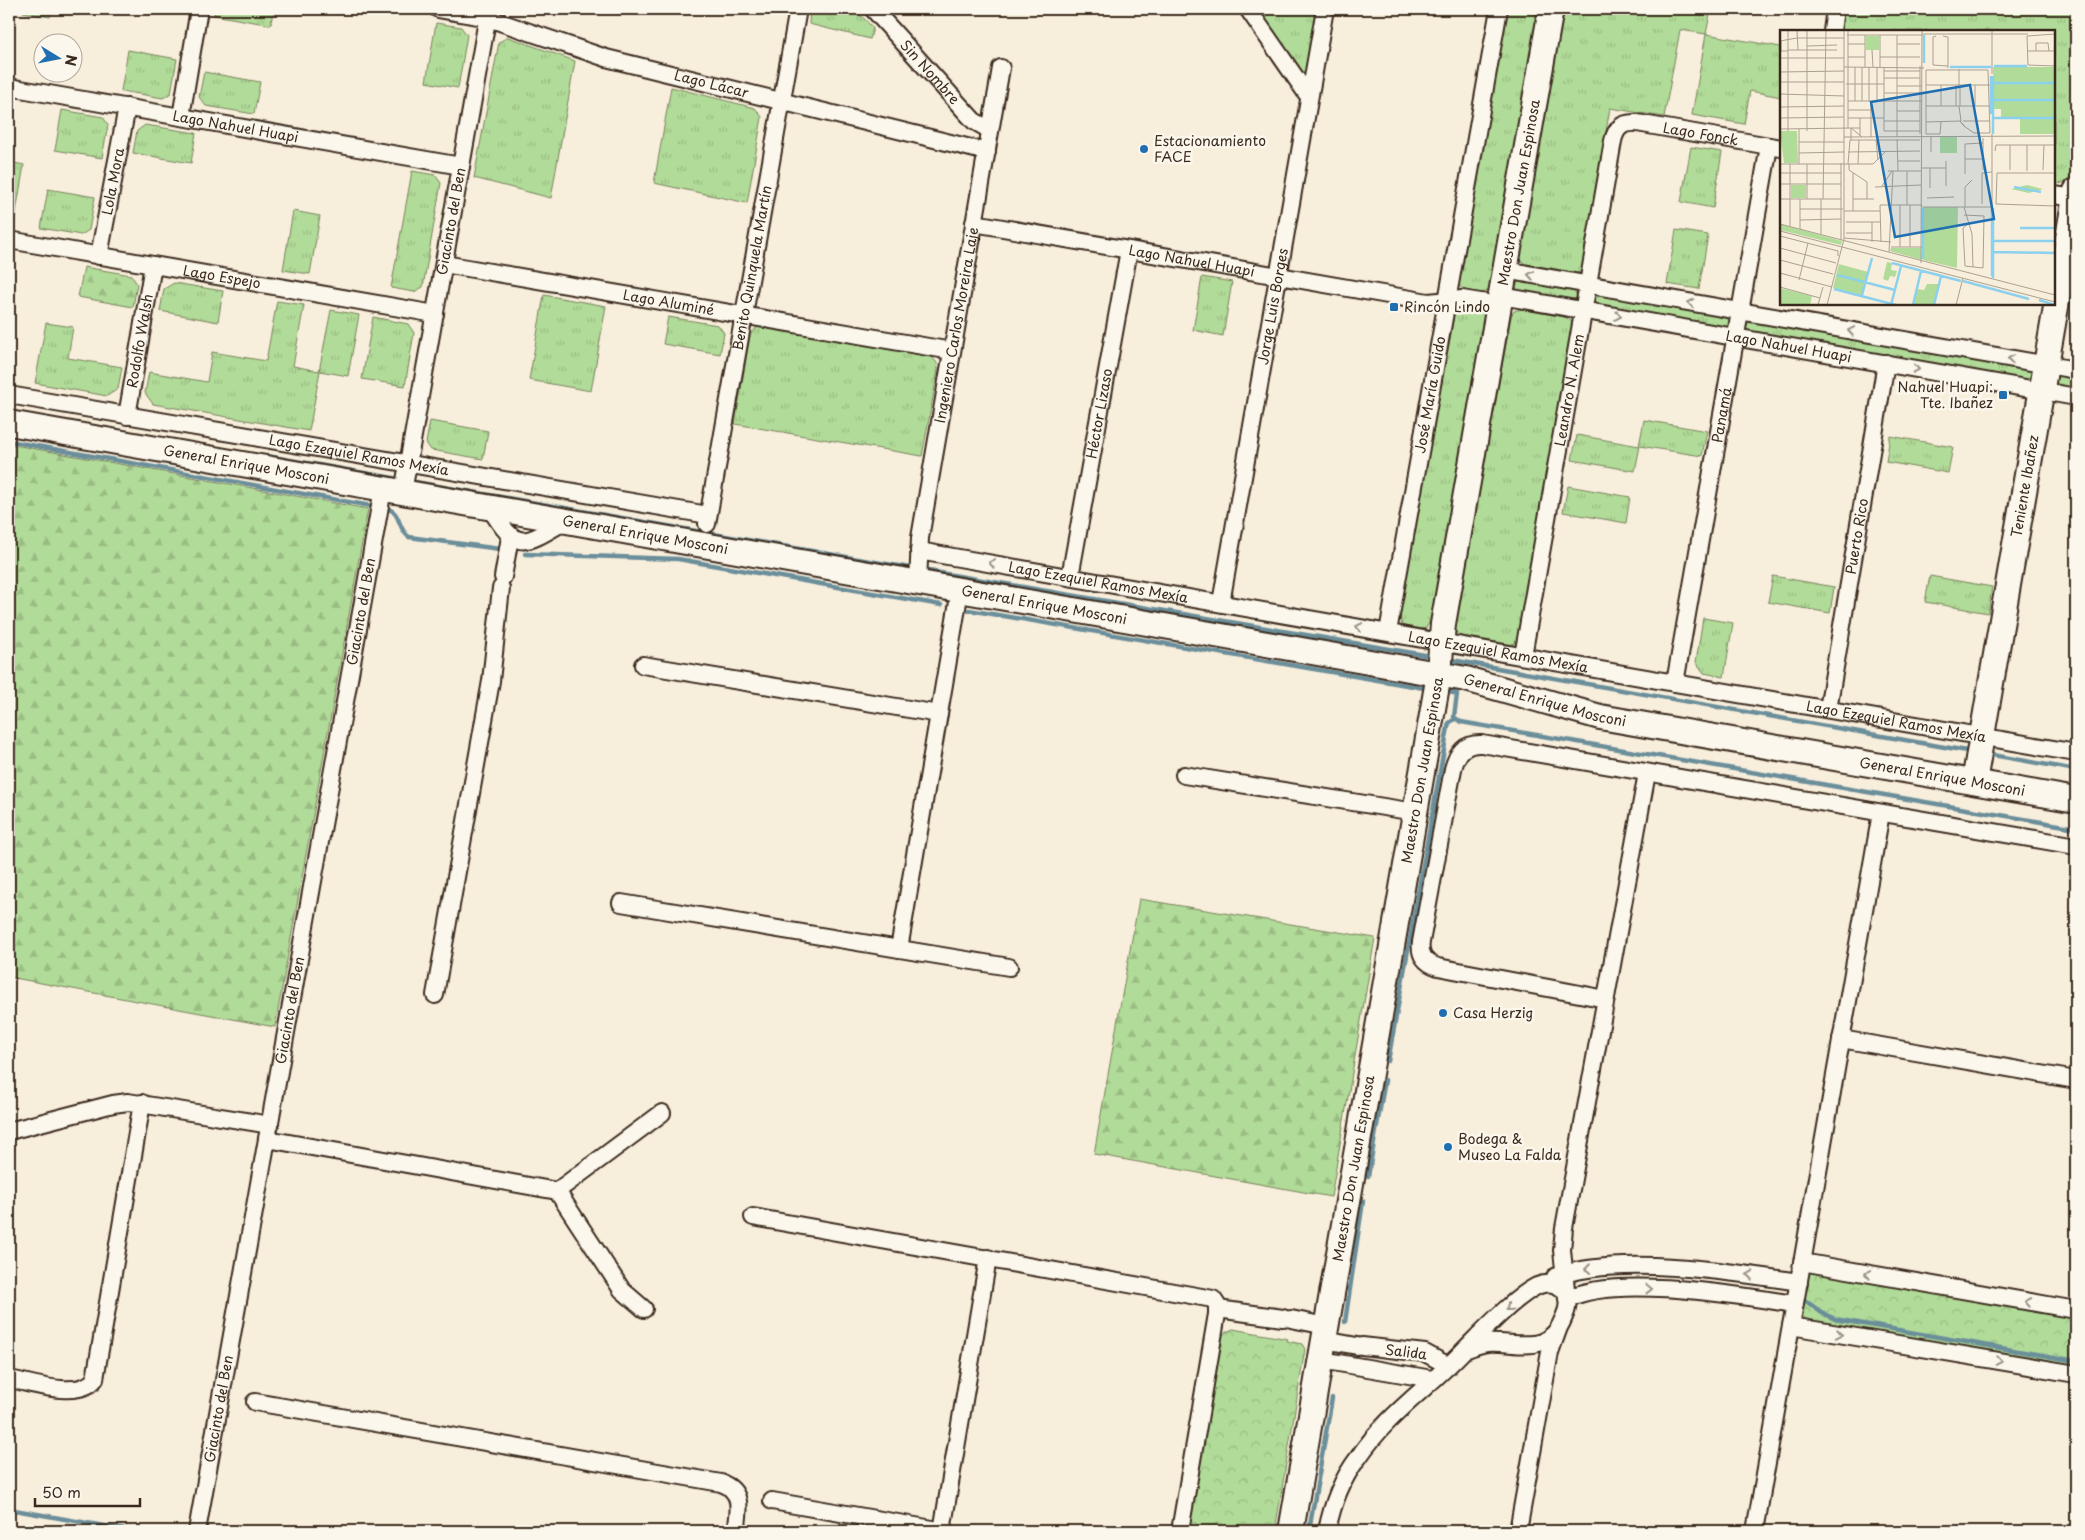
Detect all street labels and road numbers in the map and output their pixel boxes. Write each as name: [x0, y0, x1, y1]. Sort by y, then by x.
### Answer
street label: Sin Nombre: [895, 35, 965, 109]
street label: Lago Lácar: [672, 64, 752, 103]
street label: Maestro Don Juan Espinosa: [1492, 97, 1545, 287]
street label: Lago Nahuel Huapi: [171, 105, 300, 147]
street label: Lago Fonck: [1661, 117, 1741, 150]
street label: Lola Mora: [96, 145, 129, 217]
street label: Giacinto del Ben: [431, 166, 471, 277]
street label: Benito Quinquela Martín: [727, 184, 777, 352]
street label: Ingeniero Carlos Moreira Laje: [929, 226, 983, 425]
street label: Lago Nahuel Huapi: [1127, 239, 1256, 282]
street label: Jorge Luis Borges: [1252, 246, 1293, 366]
street label: Lago Espejo: [181, 259, 263, 294]
street label: Lago Aluminé: [621, 284, 716, 320]
street label: Rodolfo Walsh: [121, 292, 158, 390]
street label: Lago Nahuel Huapi: [1724, 325, 1853, 367]
street label: Leandro N. Alem: [1549, 332, 1589, 448]
street label: José María Guido: [1409, 334, 1451, 455]
street label: Héctor Lizaso: [1081, 366, 1117, 460]
street label: Panamá: [1706, 385, 1737, 445]
street label: Lago Ezequiel Ramos Mexía: [267, 429, 451, 480]
street label: Teniente Ibañez: [2005, 433, 2044, 539]
street label: General Enrique Mosconi: [162, 439, 331, 489]
street label: Puerto Rico: [1840, 497, 1873, 576]
street label: General Enrique Mosconi: [561, 509, 730, 559]
street label: Giacinto del Ben: [341, 556, 381, 667]
street label: Lago Ezequiel Ramos Mexía: [1007, 556, 1190, 608]
street label: General Enrique Mosconi: [960, 580, 1129, 629]
street label: Lago Ezequiel Ramos Mexía: [1407, 626, 1590, 678]
street label: General Enrique Mosconi: [1461, 668, 1628, 731]
street label: Maestro Don Juan Espinosa: [1395, 675, 1448, 865]
street label: Lago Ezequiel Ramos Mexía: [1805, 695, 1988, 747]
street label: General Enrique Mosconi: [1858, 751, 2027, 801]
street label: Giacinto del Ben: [270, 955, 309, 1066]
street label: Maestro Don Juan Espinosa: [1327, 1073, 1380, 1263]
street label: Salida: [1384, 1339, 1428, 1365]
street label: Giacinto del Ben: [198, 1353, 238, 1464]

